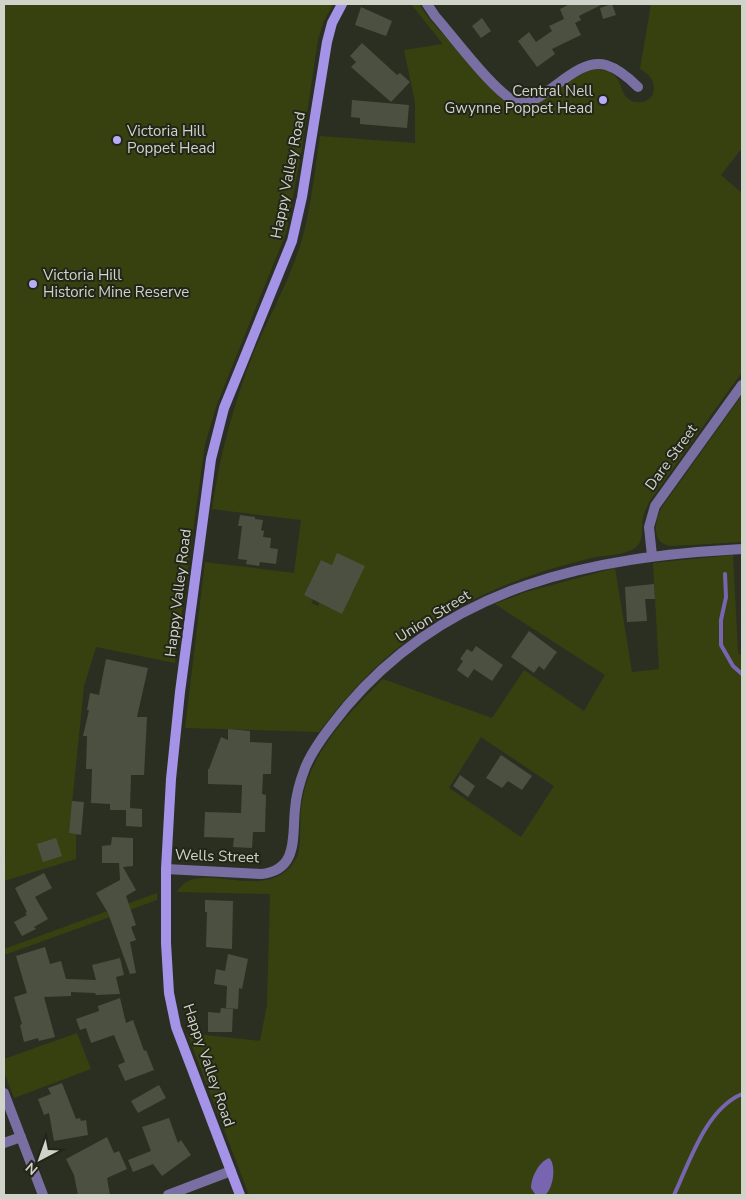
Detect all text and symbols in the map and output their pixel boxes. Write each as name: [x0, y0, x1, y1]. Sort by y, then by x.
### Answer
place label: Central Nell Gwynne Poppet Head: [444, 81, 594, 118]
marker: Central Nell Gwynne Poppet Head: [597, 94, 609, 106]
street label: Happy Valley Road: [266, 110, 310, 240]
place label: Victoria Hill Poppet Head: [126, 121, 215, 158]
marker: Victoria Hill Poppet Head: [111, 134, 123, 146]
place label: Victoria Hill Historic Mine Reserve: [42, 265, 189, 302]
marker: Victoria Hill Historic Mine Reserve: [27, 278, 39, 290]
street label: Dare Street: [640, 419, 702, 494]
street label: Happy Valley Road: [160, 528, 196, 658]
street label: Union Street: [392, 585, 475, 647]
street label: Wells Street: [174, 845, 260, 867]
street label: Happy Valley Road: [179, 1001, 239, 1129]
north arrow: [15, 1134, 65, 1184]
text: N: [22, 1158, 42, 1179]

